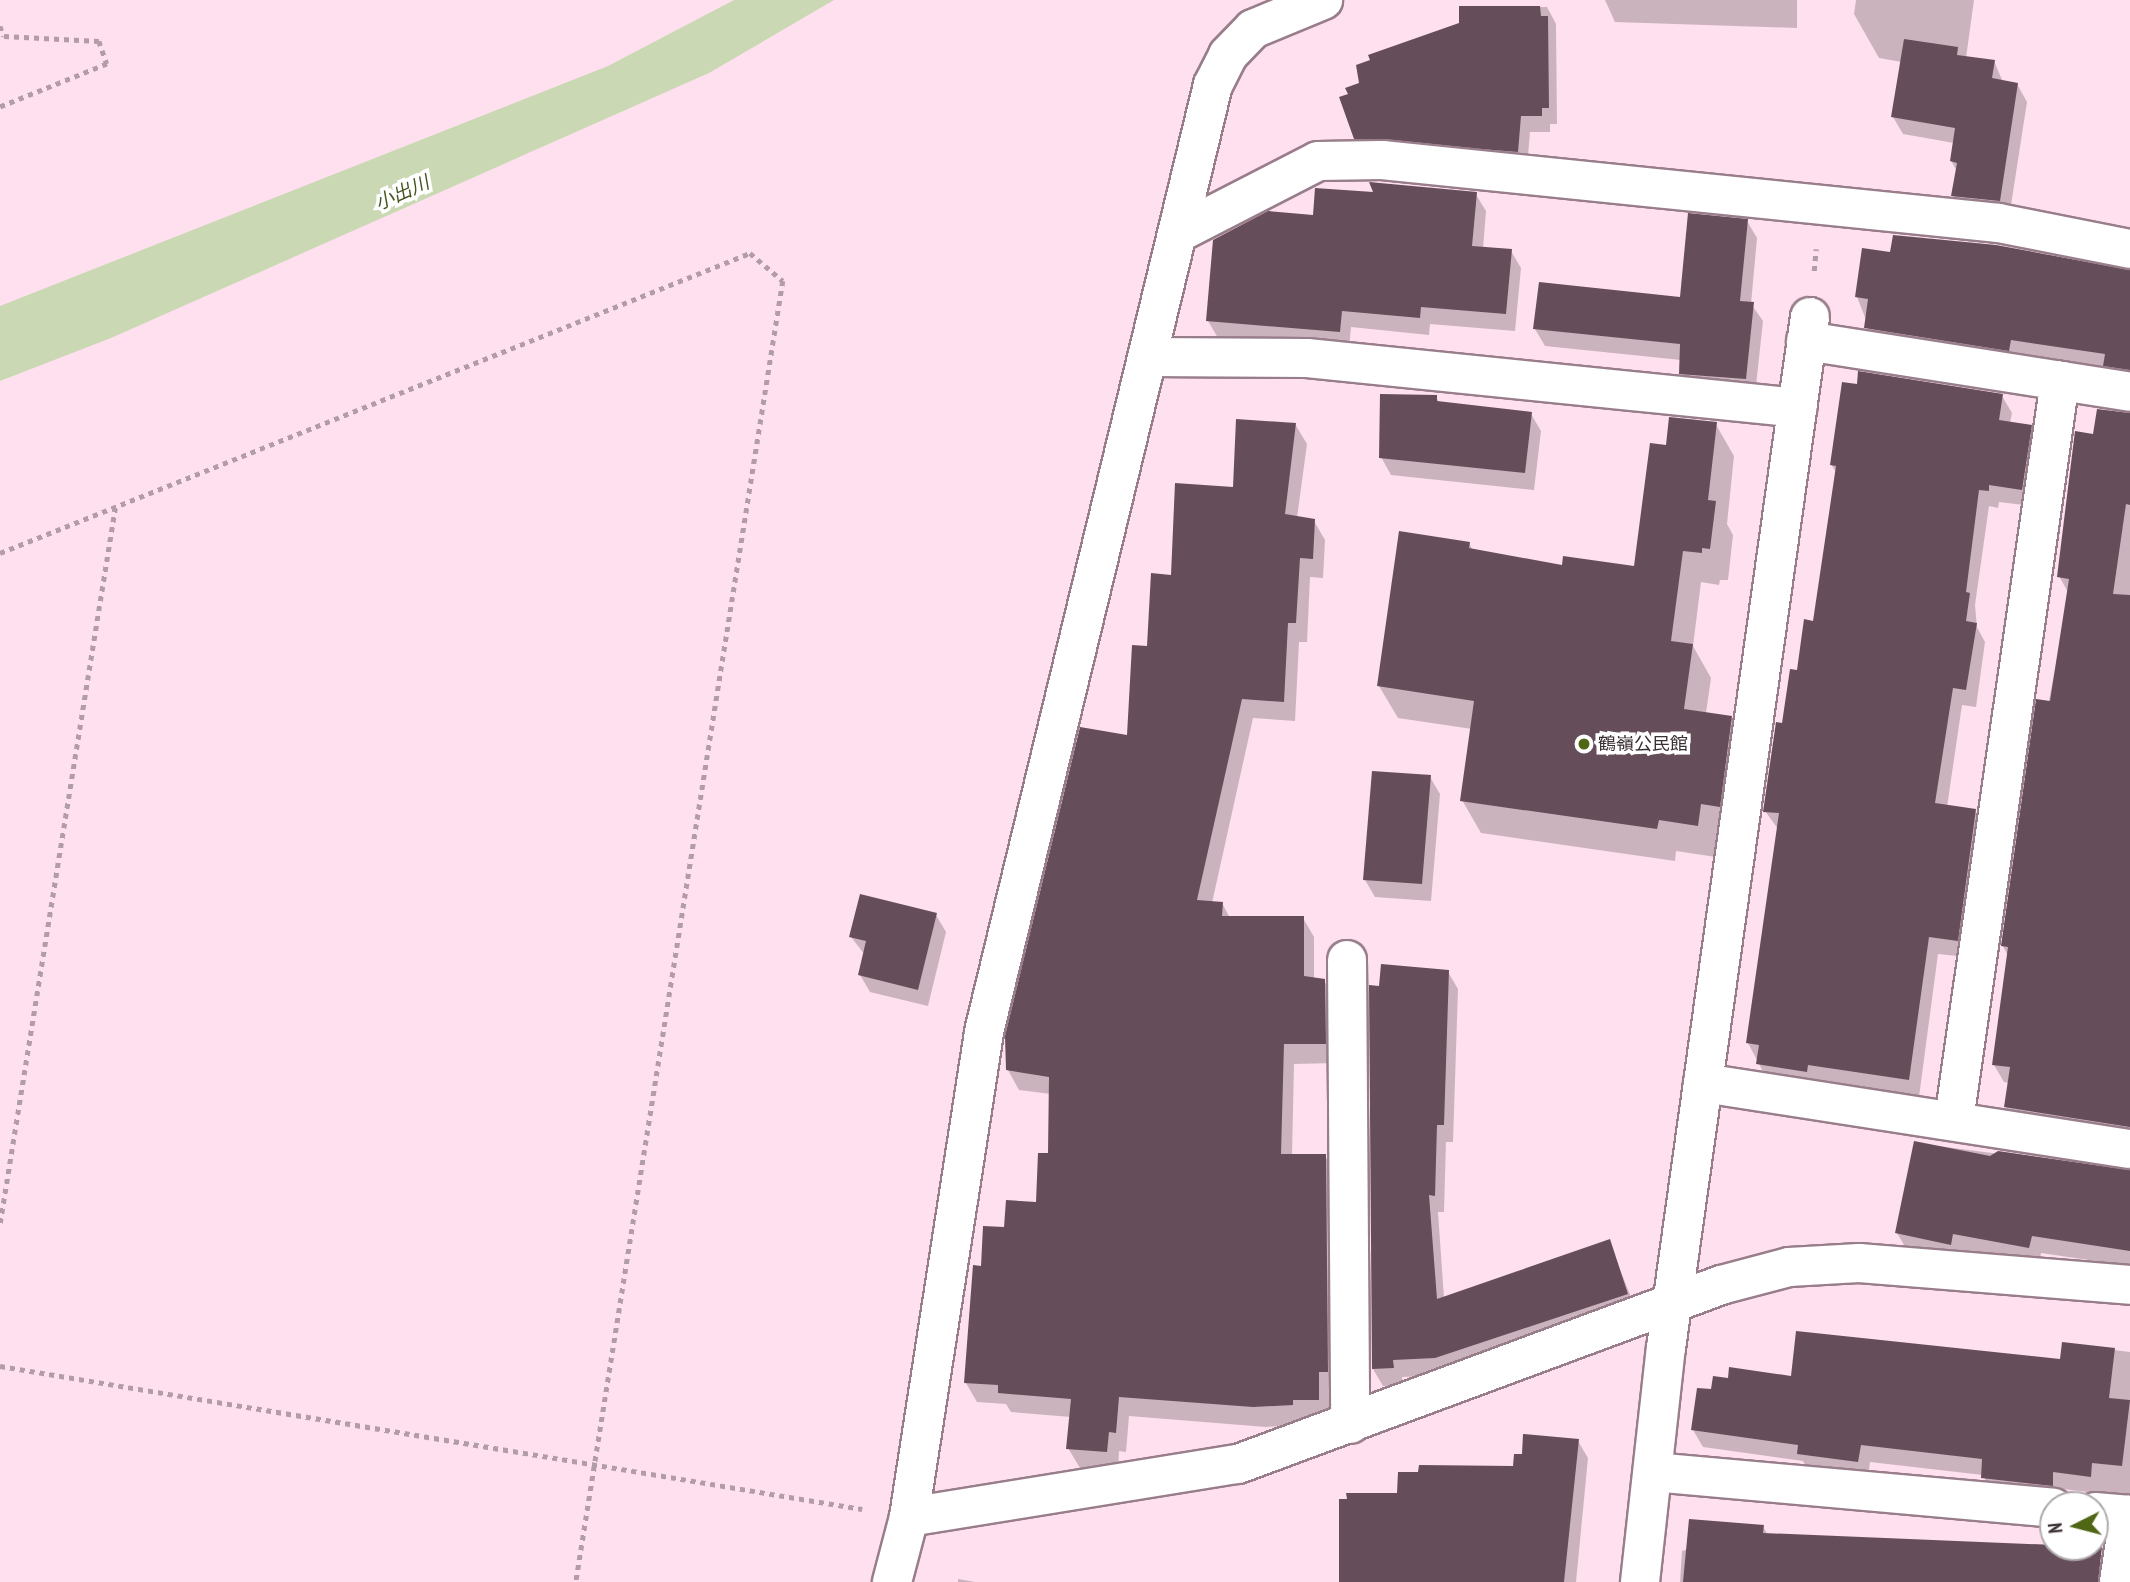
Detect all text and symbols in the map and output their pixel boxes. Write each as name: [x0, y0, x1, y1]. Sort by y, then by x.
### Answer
water label: 小出川: [371, 171, 433, 215]
place label: 鶴嶺公民館: [1598, 733, 1688, 755]
marker: 鶴嶺公民館: [1576, 736, 1592, 752]
north arrow: [2039, 1491, 2109, 1561]
text: N: [2043, 1522, 2068, 1534]

